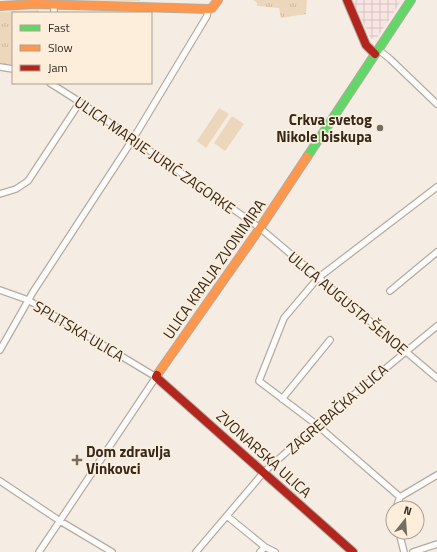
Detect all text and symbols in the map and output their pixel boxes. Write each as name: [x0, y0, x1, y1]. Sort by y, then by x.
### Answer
legend: [12, 12, 152, 84]
text: Fast: [48, 18, 71, 37]
text: Slow: [48, 38, 73, 57]
text: Jam: [48, 58, 68, 77]
street label: ULICA MARIJE JURIĆ ZAGORKE: [70, 91, 240, 219]
place label: Crkva svetog Nikole biskupa: [276, 108, 372, 148]
marker: Crkva svetog Nikole biskupa: [375, 123, 385, 133]
street label: ULICA KRALJA ZVONIMIRA: [157, 194, 271, 344]
street label: ULICA AUGUSTA ŠENOE: [283, 246, 413, 360]
street label: SPLITSKA ULICA: [29, 295, 129, 367]
street label: ZAGREBAČKA ULICA: [281, 358, 393, 460]
street label: ZVONARSKA ULICA: [211, 405, 317, 503]
place label: Dom zdravlja Vinkovci: [86, 440, 171, 480]
marker: Dom zdravlja Vinkovci: [71, 454, 83, 466]
north arrow: [385, 500, 425, 540]
text: N: [402, 502, 414, 519]

